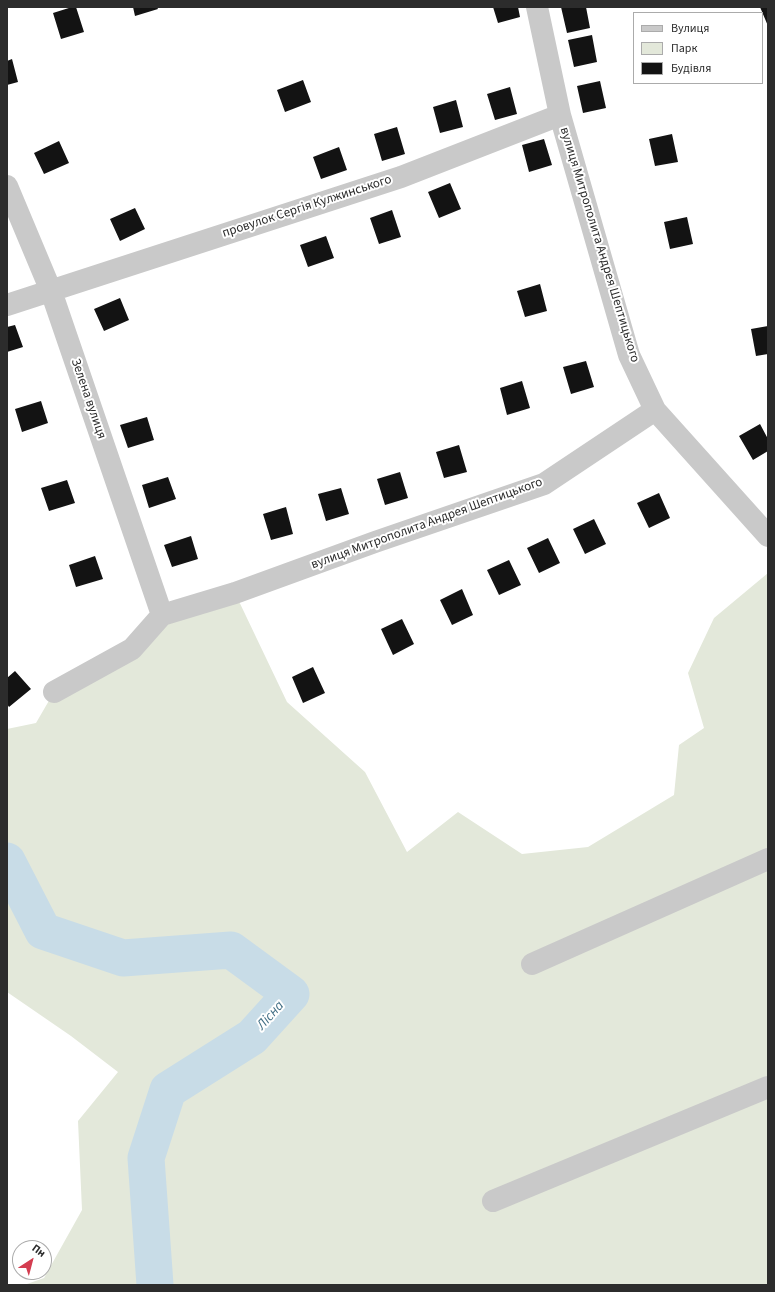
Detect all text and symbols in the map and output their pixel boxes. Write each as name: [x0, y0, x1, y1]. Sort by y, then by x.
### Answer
legend: [633, 12, 763, 84]
text: Вулиця: [671, 20, 709, 37]
text: Парк: [671, 40, 697, 57]
text: Будівля: [671, 60, 711, 77]
street label: вулиця Митрополита Андрея Шептицького: [556, 126, 642, 364]
street label: провулок Сергія Кулжинського: [220, 172, 394, 242]
street label: Зелена вулиця: [67, 357, 109, 441]
street label: вулиця Митрополита Андрея Шептицького: [309, 475, 545, 573]
water label: Лісна: [254, 998, 288, 1034]
north arrow: [12, 1240, 52, 1280]
text: Пн: [29, 1241, 49, 1261]

